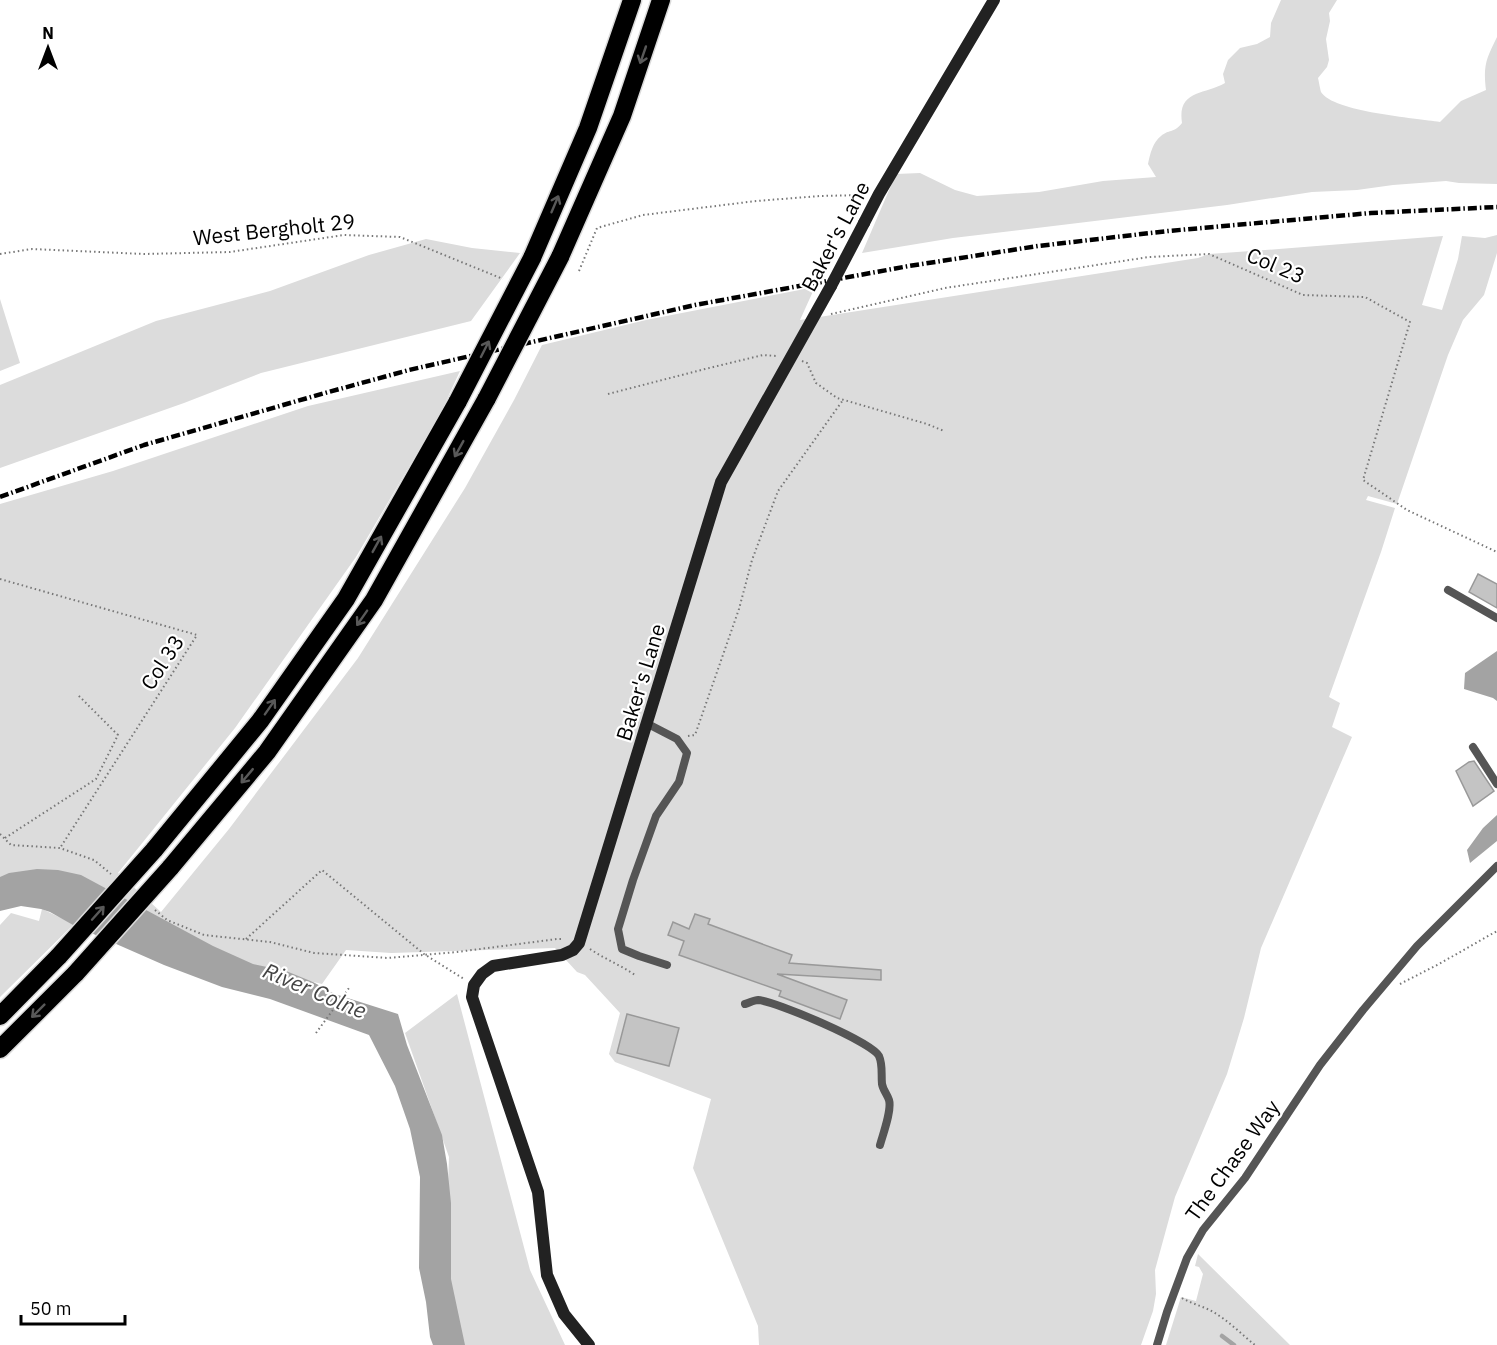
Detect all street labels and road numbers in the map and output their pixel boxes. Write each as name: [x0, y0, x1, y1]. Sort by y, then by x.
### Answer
street label: Baker's Lane: [794, 176, 876, 296]
street label: West Bergholt 29: [192, 207, 356, 251]
street label: Col 23: [1243, 240, 1309, 290]
street label: Baker's Lane: [609, 620, 671, 744]
street label: Col 33: [134, 629, 190, 695]
street label: The Chase Way: [1179, 1093, 1286, 1226]

